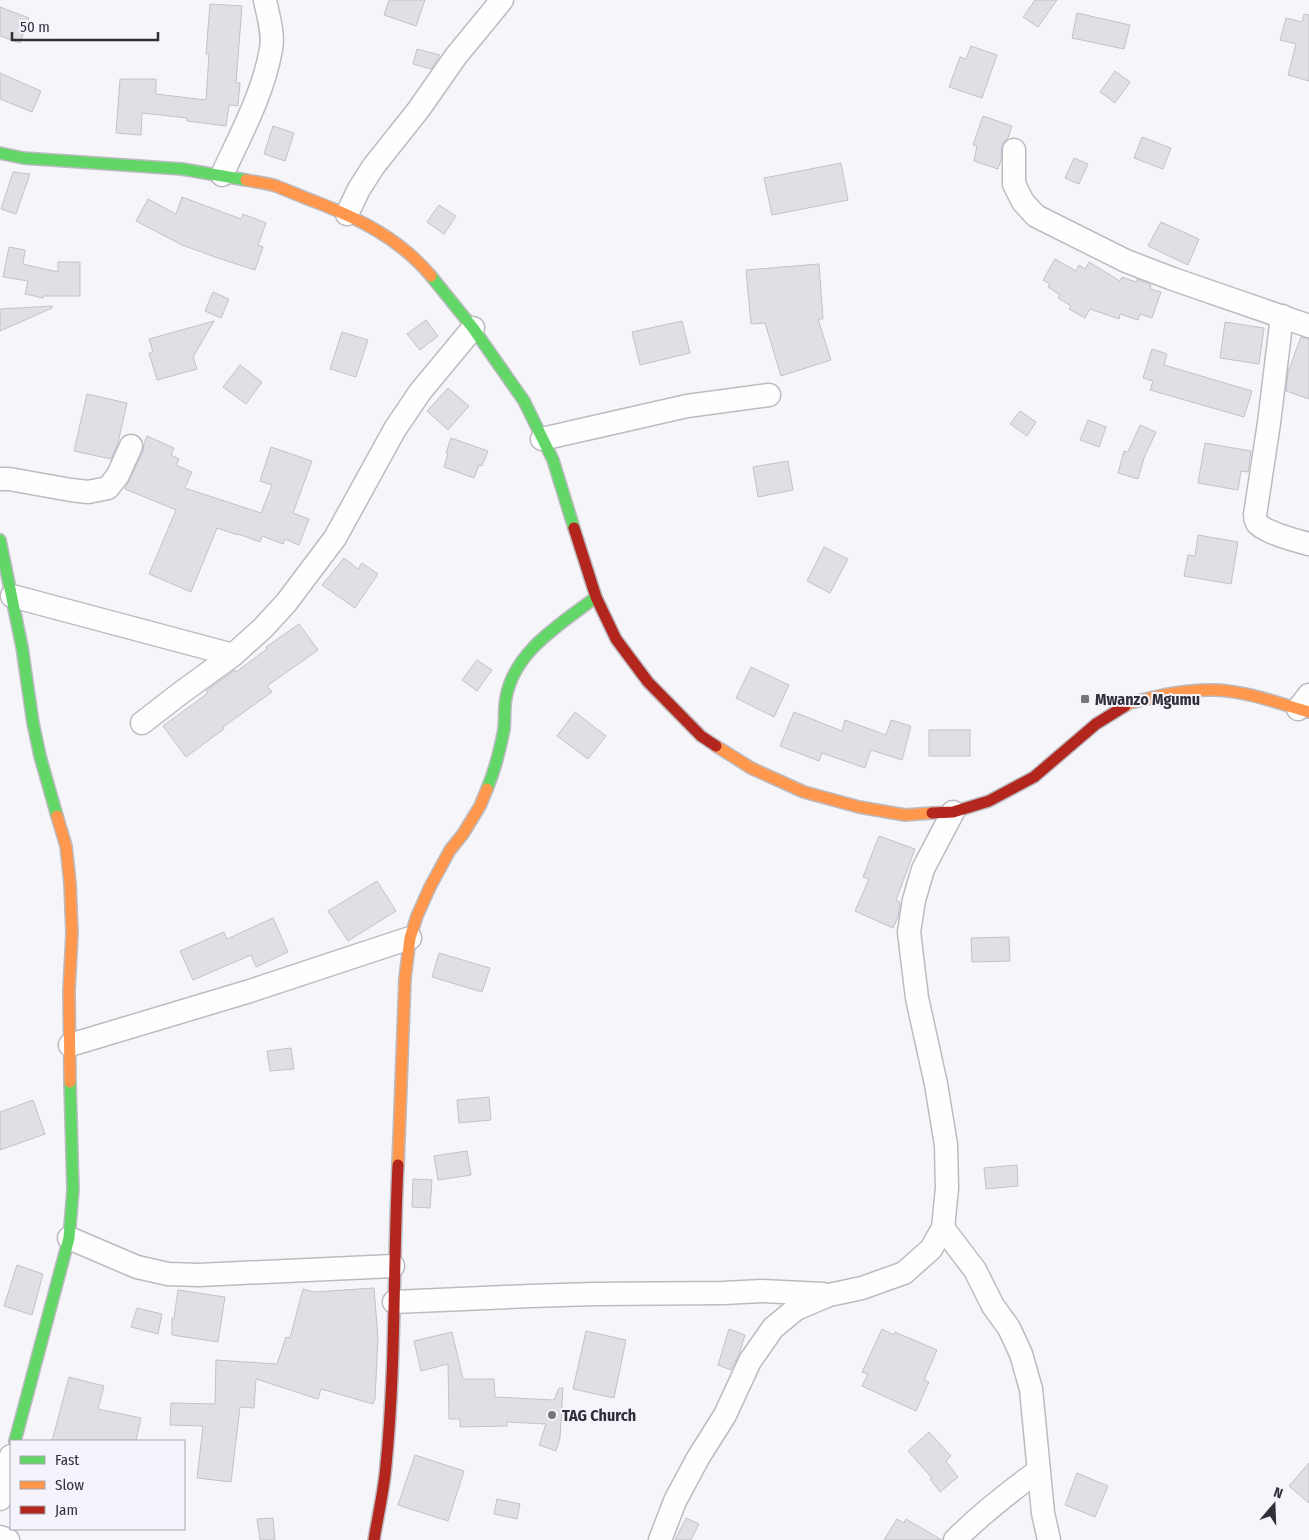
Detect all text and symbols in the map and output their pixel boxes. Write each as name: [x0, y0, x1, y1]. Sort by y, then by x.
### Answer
scale bar: [12, 10, 159, 42]
text: 50 m: [20, 18, 50, 36]
place label: Mwanzo Mgumu: [1095, 690, 1200, 709]
marker: Mwanzo Mgumu: [1079, 693, 1091, 705]
place label: TAG Church: [562, 1406, 636, 1425]
marker: TAG Church: [546, 1409, 558, 1421]
legend: [10, 1440, 185, 1530]
text: Fast: [55, 1451, 79, 1469]
text: Slow: [55, 1476, 84, 1494]
north arrow: [1249, 1480, 1299, 1530]
text: N: [1271, 1484, 1285, 1503]
text: Jam: [55, 1501, 78, 1519]

